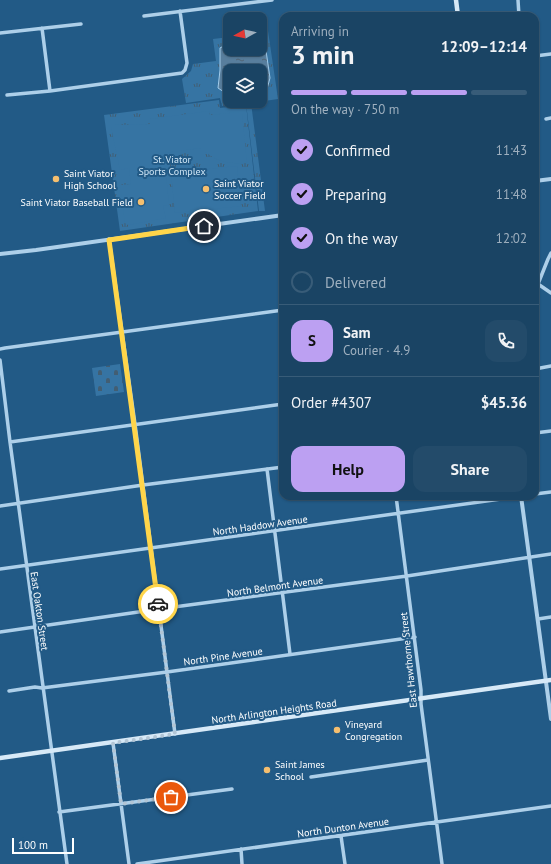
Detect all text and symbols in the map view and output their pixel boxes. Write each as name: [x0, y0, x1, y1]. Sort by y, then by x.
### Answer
north arrow: [223, 12, 267, 56]
map controls: [223, 12, 267, 108]
text: Arriving in: [291, 23, 349, 40]
text: 12:09–12:14: [441, 37, 527, 56]
text: 3 min: [291, 38, 354, 71]
button: layers: [223, 64, 267, 108]
text: On the way · 750 m: [291, 101, 399, 118]
icon: check: [291, 139, 313, 161]
text: Confirmed: [325, 141, 390, 160]
text: 11:43: [496, 142, 527, 159]
park label: St. Viator Sports Complex: [138, 153, 206, 178]
place label: Saint Viator High School: [64, 167, 116, 192]
marker: Saint Viator High School: [51, 174, 61, 184]
place label: Saint Viator Soccer Field: [214, 177, 266, 202]
icon: check: [291, 183, 313, 205]
marker: Saint Viator Soccer Field: [201, 184, 211, 194]
text: Preparing: [325, 185, 387, 204]
text: 11:48: [496, 186, 527, 203]
place label: Saint Viator Baseball Field: [21, 196, 133, 209]
marker: Saint Viator Baseball Field: [136, 197, 146, 207]
pin: [187, 209, 221, 243]
icon: home: [193, 215, 215, 237]
icon: check: [291, 227, 313, 249]
text: On the way: [325, 229, 398, 248]
text: 12:02: [496, 230, 527, 247]
text: Delivered: [325, 273, 386, 292]
button: phone: [485, 320, 527, 362]
text: Sam: [343, 323, 370, 342]
text: S: [308, 331, 316, 350]
text: Courier · 4.9: [343, 342, 410, 359]
text: Order #4307: [291, 393, 372, 412]
text: $45.36: [481, 393, 527, 412]
button: Help: [291, 446, 405, 492]
button: Share: [413, 446, 527, 492]
street label: North Haddow Avenue: [212, 512, 308, 539]
street label: East Oakton Street: [28, 571, 52, 652]
street label: North Belmont Avenue: [226, 573, 324, 600]
courier: [138, 584, 178, 624]
icon: car: [147, 593, 169, 615]
street label: East Hawthorne Street: [397, 611, 420, 708]
street label: North Pine Avenue: [183, 645, 263, 668]
street label: North Arlington Heights Road: [211, 696, 337, 727]
place label: Vineyard Congregation: [344, 718, 402, 743]
marker: Vineyard Congregation: [332, 725, 342, 735]
place label: Saint James School: [275, 758, 325, 783]
marker: Saint James School: [262, 765, 272, 775]
pin: [154, 780, 188, 814]
icon: bag: [160, 786, 182, 808]
street label: North Dunton Avenue: [296, 815, 390, 840]
scale bar: [12, 836, 74, 855]
text: 100 m: [18, 838, 48, 852]

